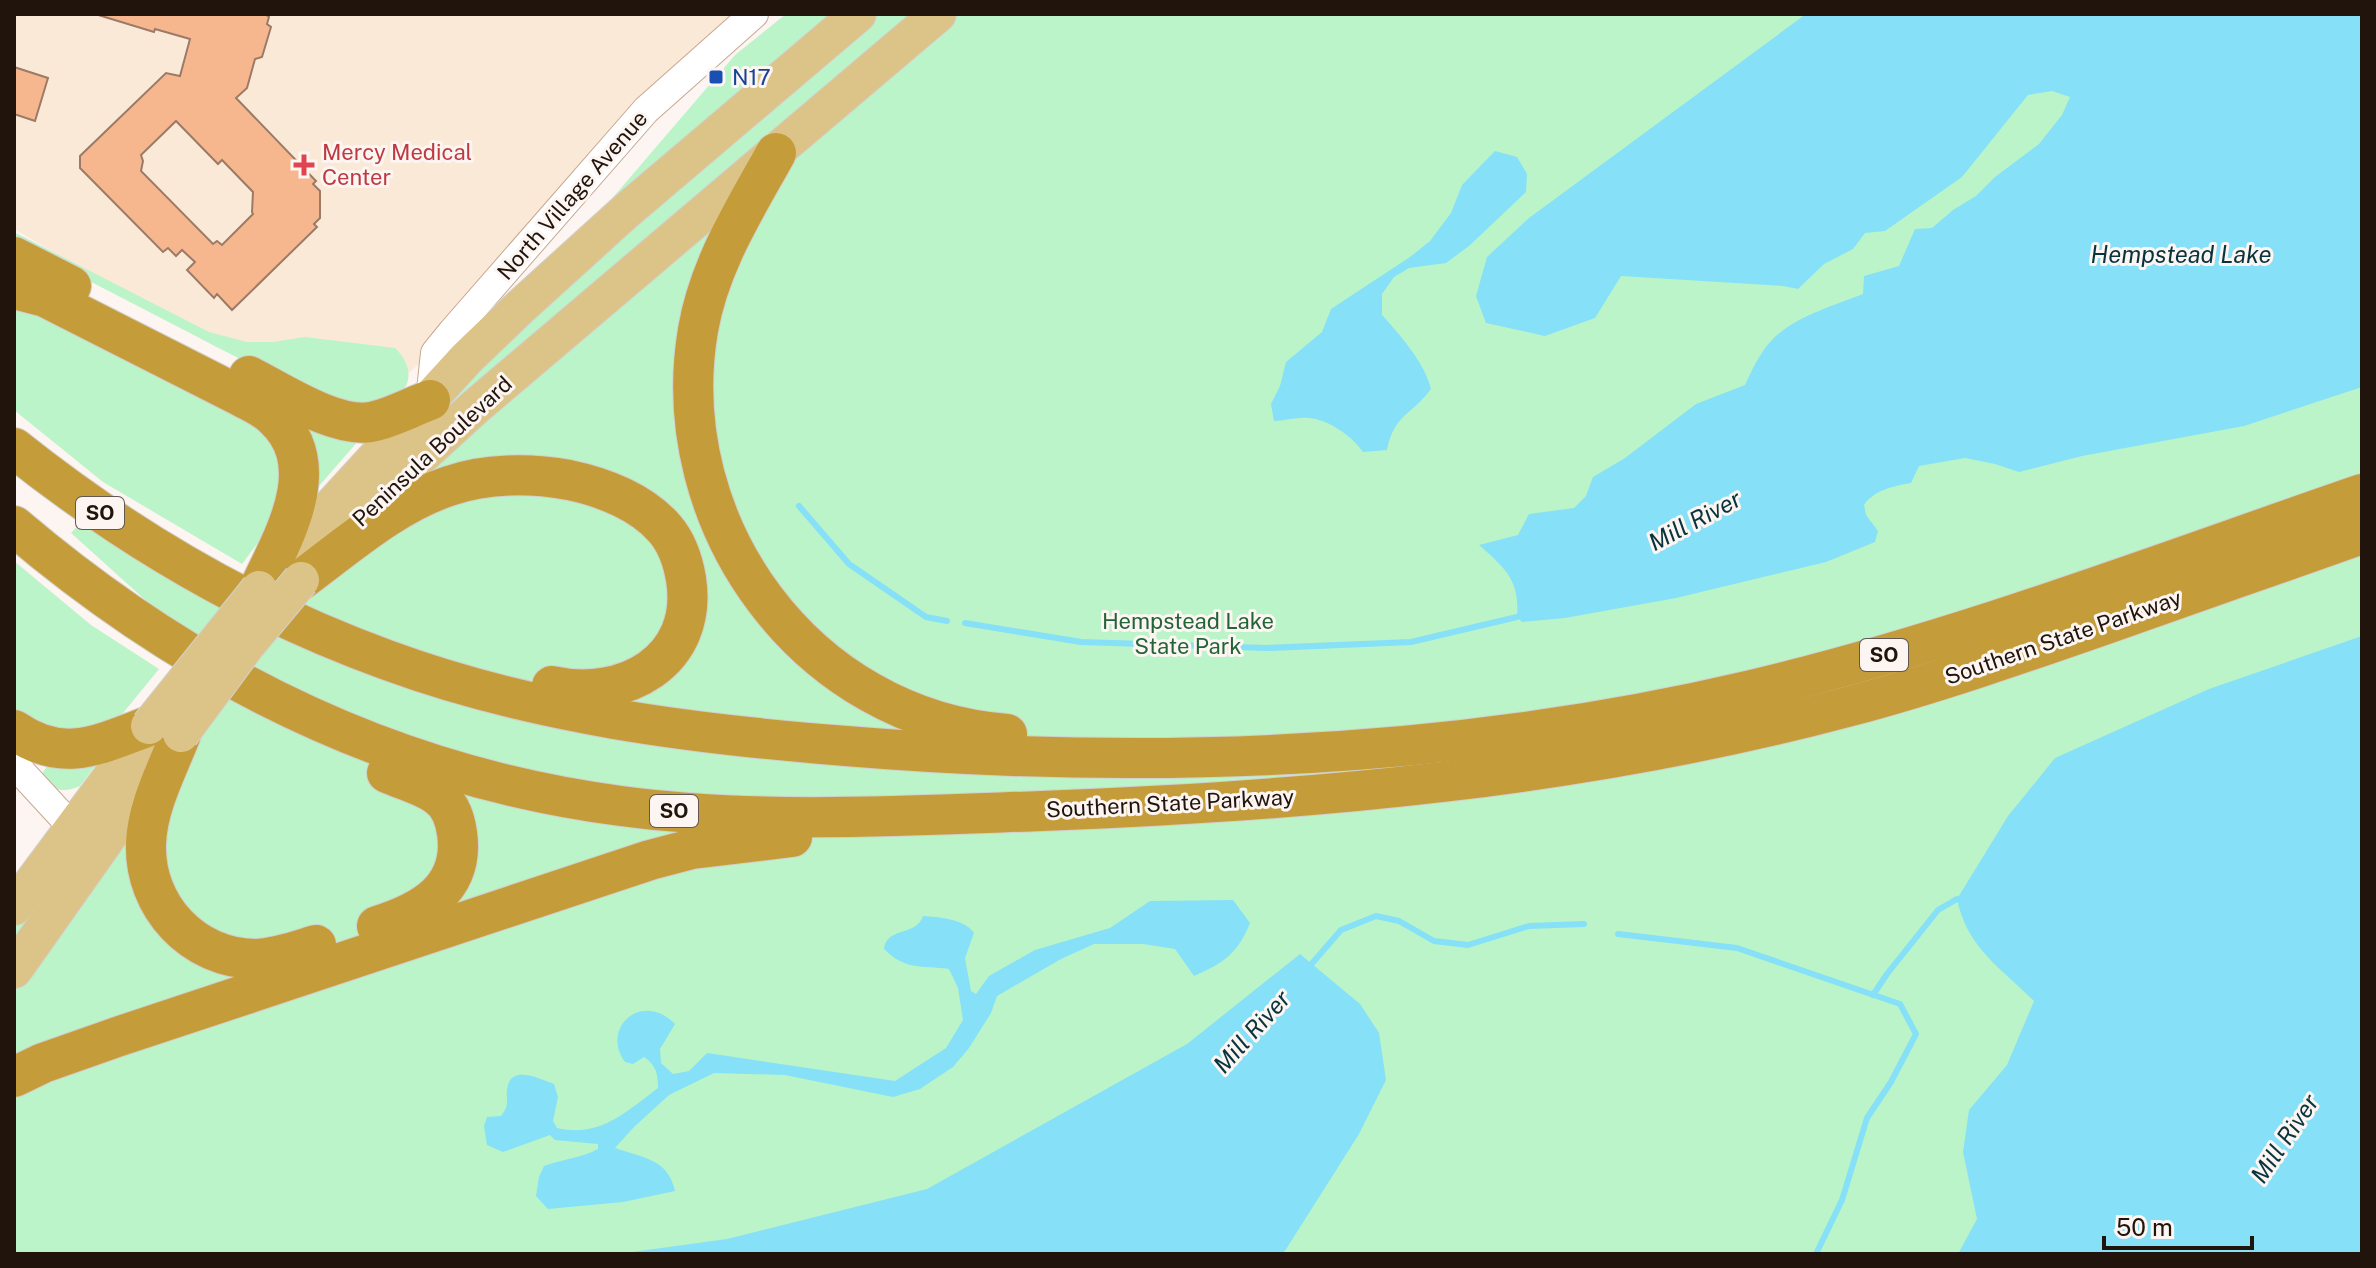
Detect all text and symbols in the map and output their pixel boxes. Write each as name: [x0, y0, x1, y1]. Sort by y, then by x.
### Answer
place label: N17: [732, 64, 771, 90]
marker: N17: [707, 68, 725, 86]
street label: North Village Avenue: [492, 105, 652, 285]
place label: Mercy Medical Center: [322, 139, 472, 190]
marker: Mercy Medical Center: [293, 154, 315, 176]
water label: Hempstead Lake: [2091, 240, 2271, 268]
street label: Peninsula Boulevard: [347, 370, 517, 532]
water label: Mill River: [1643, 484, 1747, 556]
road number: SO: [76, 497, 124, 529]
street label: Southern State Parkway: [1941, 584, 2185, 690]
park label: Hempstead Lake State Park: [1102, 608, 1274, 659]
road number: SO: [1860, 639, 1908, 671]
street label: Southern State Parkway: [1045, 784, 1295, 822]
road number: SO: [650, 795, 698, 827]
water label: Mill River: [1207, 984, 1296, 1078]
water label: Mill River: [2244, 1088, 2325, 1188]
scale bar: [2104, 1200, 2252, 1250]
text: 50 m: [2116, 1213, 2173, 1241]

